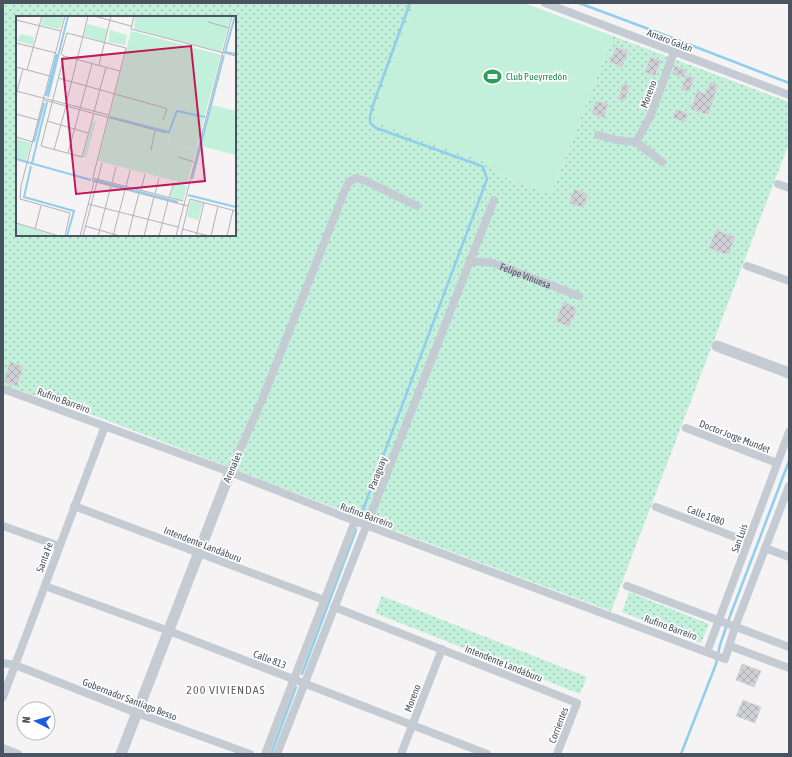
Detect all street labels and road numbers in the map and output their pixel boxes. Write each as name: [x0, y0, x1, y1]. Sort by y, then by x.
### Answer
street label: Amaro Galán: [646, 27, 694, 54]
street label: Moreno: [638, 79, 659, 109]
street label: Felipe Vinuesa: [498, 261, 553, 291]
street label: Rufino Barreiro: [36, 386, 92, 415]
street label: Doctor Jorge Mundet: [698, 418, 772, 455]
street label: Arenales: [221, 450, 244, 484]
street label: Paraguay: [366, 455, 389, 491]
street label: Rufino Barreiro: [339, 501, 395, 530]
street label: Calle 1080: [686, 503, 726, 528]
street label: San Luis: [729, 522, 750, 554]
street label: Intendente Landáburu: [162, 525, 243, 564]
street label: Santa Fe: [34, 540, 55, 574]
street label: Rufino Barreiro: [643, 613, 699, 642]
street label: Intendente Landáburu: [464, 643, 544, 684]
street label: Calle 813: [252, 648, 288, 671]
street label: Gobernador Santiago Besso: [81, 676, 179, 723]
street label: Moreno: [402, 683, 423, 713]
street label: Corrientes: [547, 705, 571, 745]

